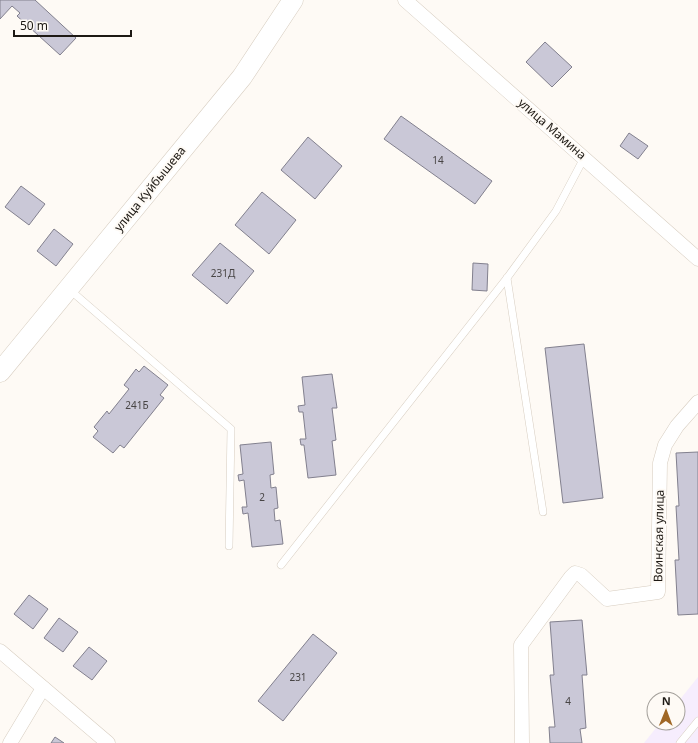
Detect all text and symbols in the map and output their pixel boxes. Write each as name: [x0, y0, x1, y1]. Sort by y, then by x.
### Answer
scale bar: [14, 12, 131, 38]
text: 50 m: [20, 17, 48, 34]
street label: улица Мамина: [515, 94, 590, 163]
street label: улица Куйбышева: [110, 142, 189, 235]
house number: 14: [432, 153, 444, 167]
house number: 231Д: [211, 266, 236, 280]
house number: 241Б: [125, 398, 149, 412]
house number: 2: [259, 490, 265, 504]
street label: Воинская улица: [649, 490, 668, 582]
house number: 231: [289, 670, 307, 684]
north arrow: [646, 691, 686, 731]
text: N: [662, 693, 671, 708]
house number: 4: [565, 694, 571, 708]

